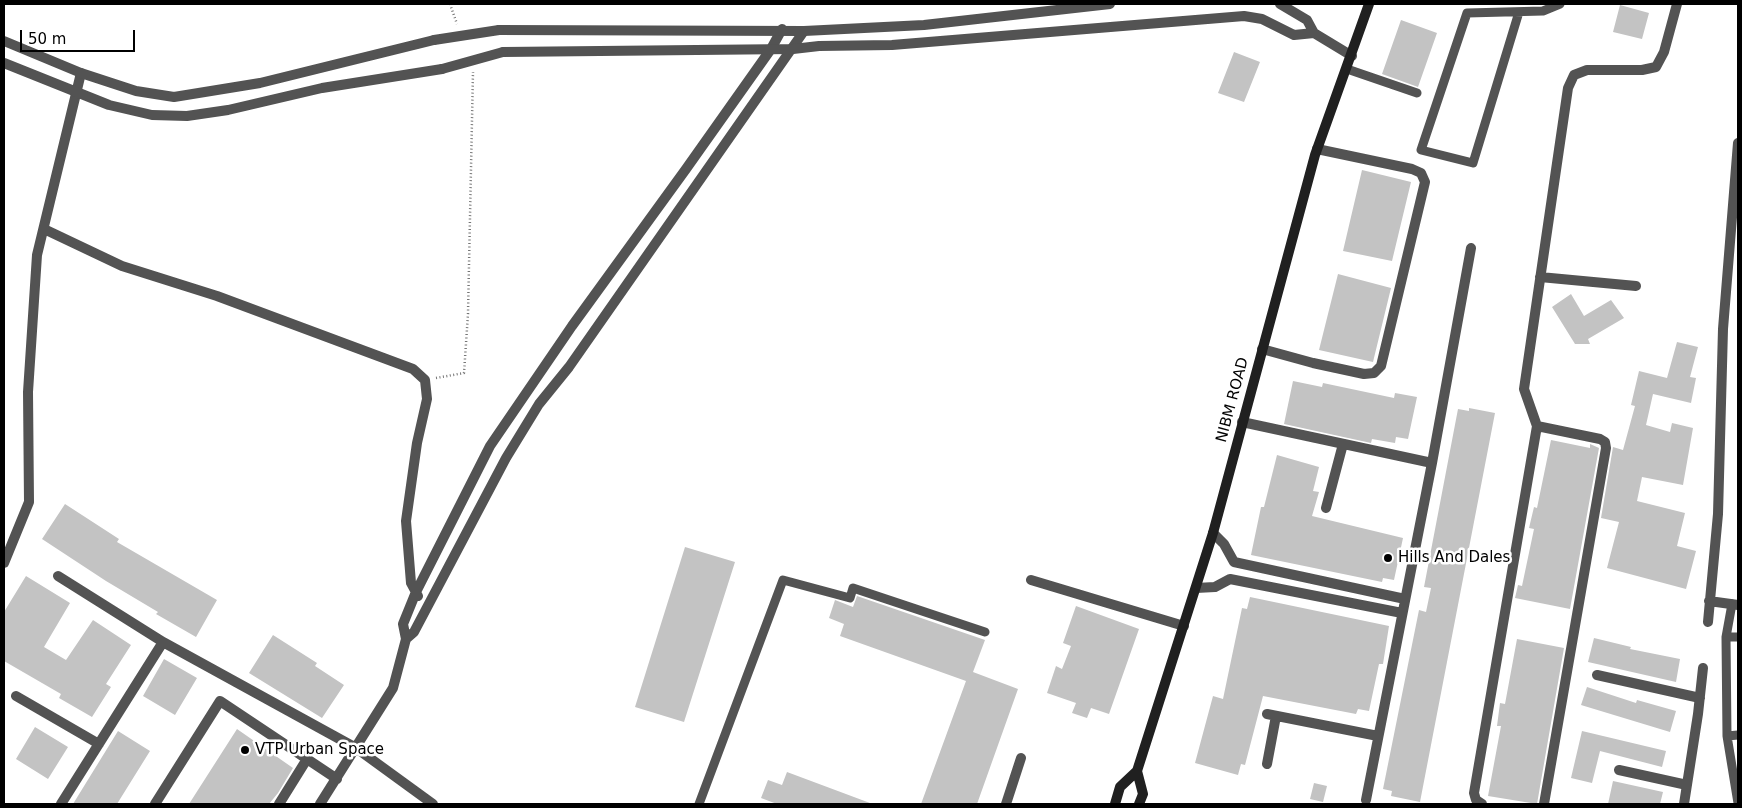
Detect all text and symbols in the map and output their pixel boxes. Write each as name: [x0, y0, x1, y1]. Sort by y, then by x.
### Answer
scale bar: [22, 20, 138, 52]
text: 50 m: [28, 30, 66, 48]
street label: NIBM ROAD: [1213, 355, 1253, 445]
place label: Hills And Dales: [1398, 549, 1510, 567]
marker: Hills And Dales: [1382, 552, 1394, 564]
place label: VTP Urban Space: [255, 741, 384, 759]
marker: VTP Urban Space: [239, 744, 251, 756]

